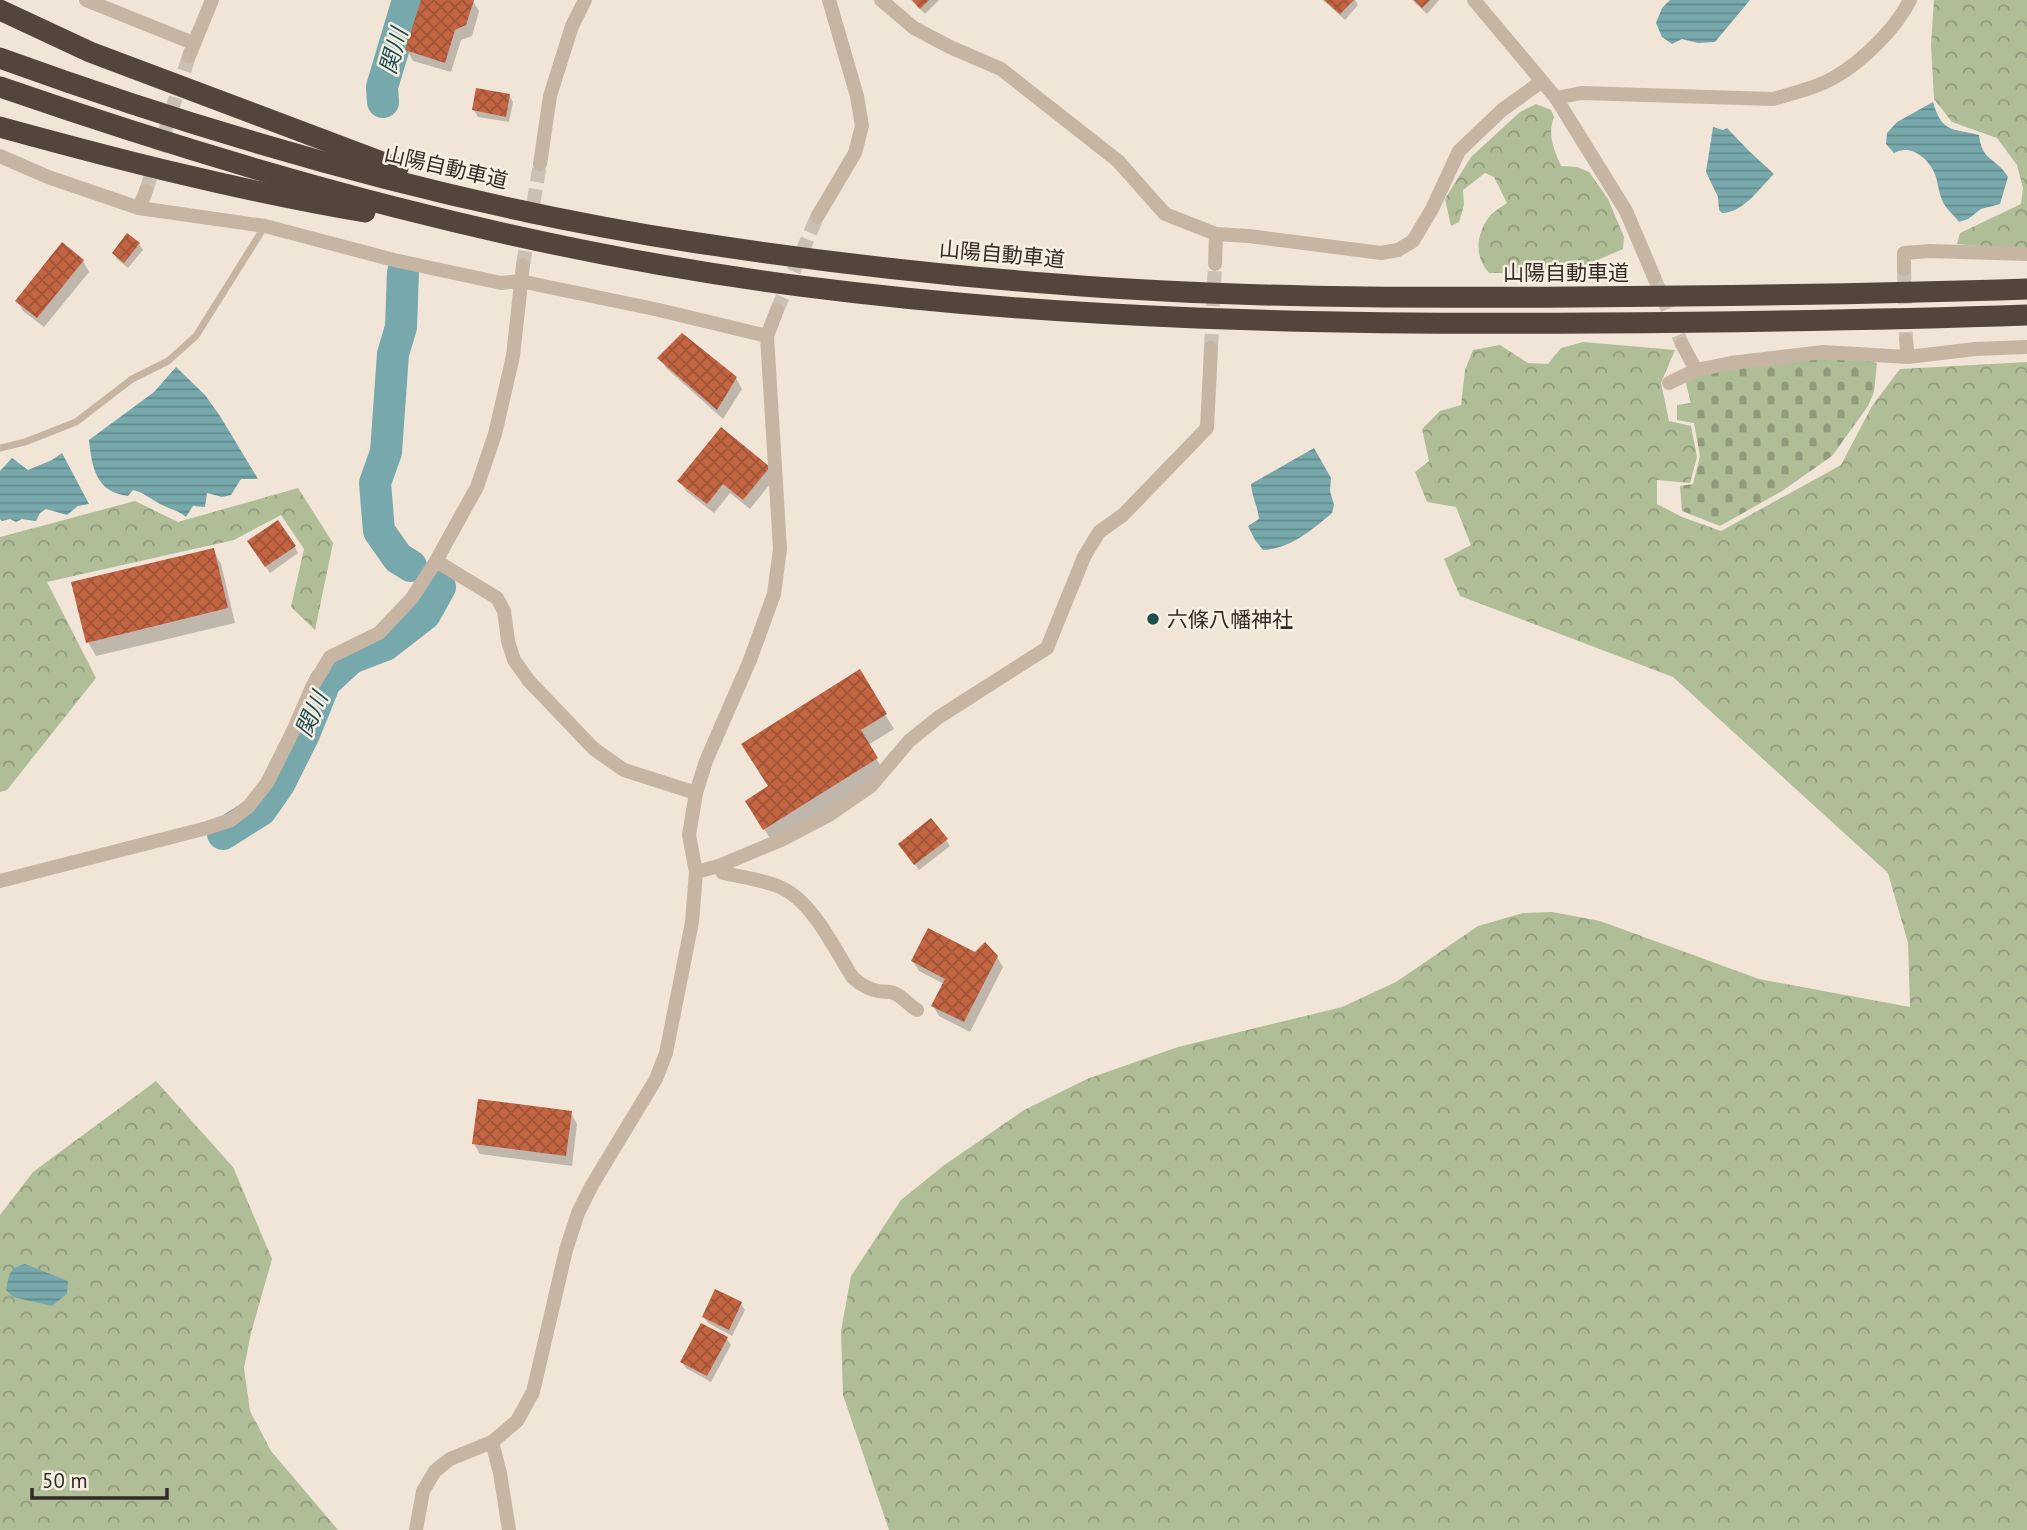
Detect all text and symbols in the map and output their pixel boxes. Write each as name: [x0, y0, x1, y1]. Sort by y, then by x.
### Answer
water label: 関川: [373, 22, 414, 77]
street label: 山陽自動車道: [382, 140, 510, 194]
street label: 山陽自動車道: [938, 235, 1066, 273]
street label: 山陽自動車道: [1503, 259, 1629, 286]
place label: 六條八幡神社: [1167, 606, 1293, 633]
marker: 六條八幡神社: [1145, 611, 1161, 627]
water label: 関川: [288, 684, 335, 741]
scale bar: [32, 1456, 166, 1500]
text: 50 m: [42, 1467, 88, 1494]

